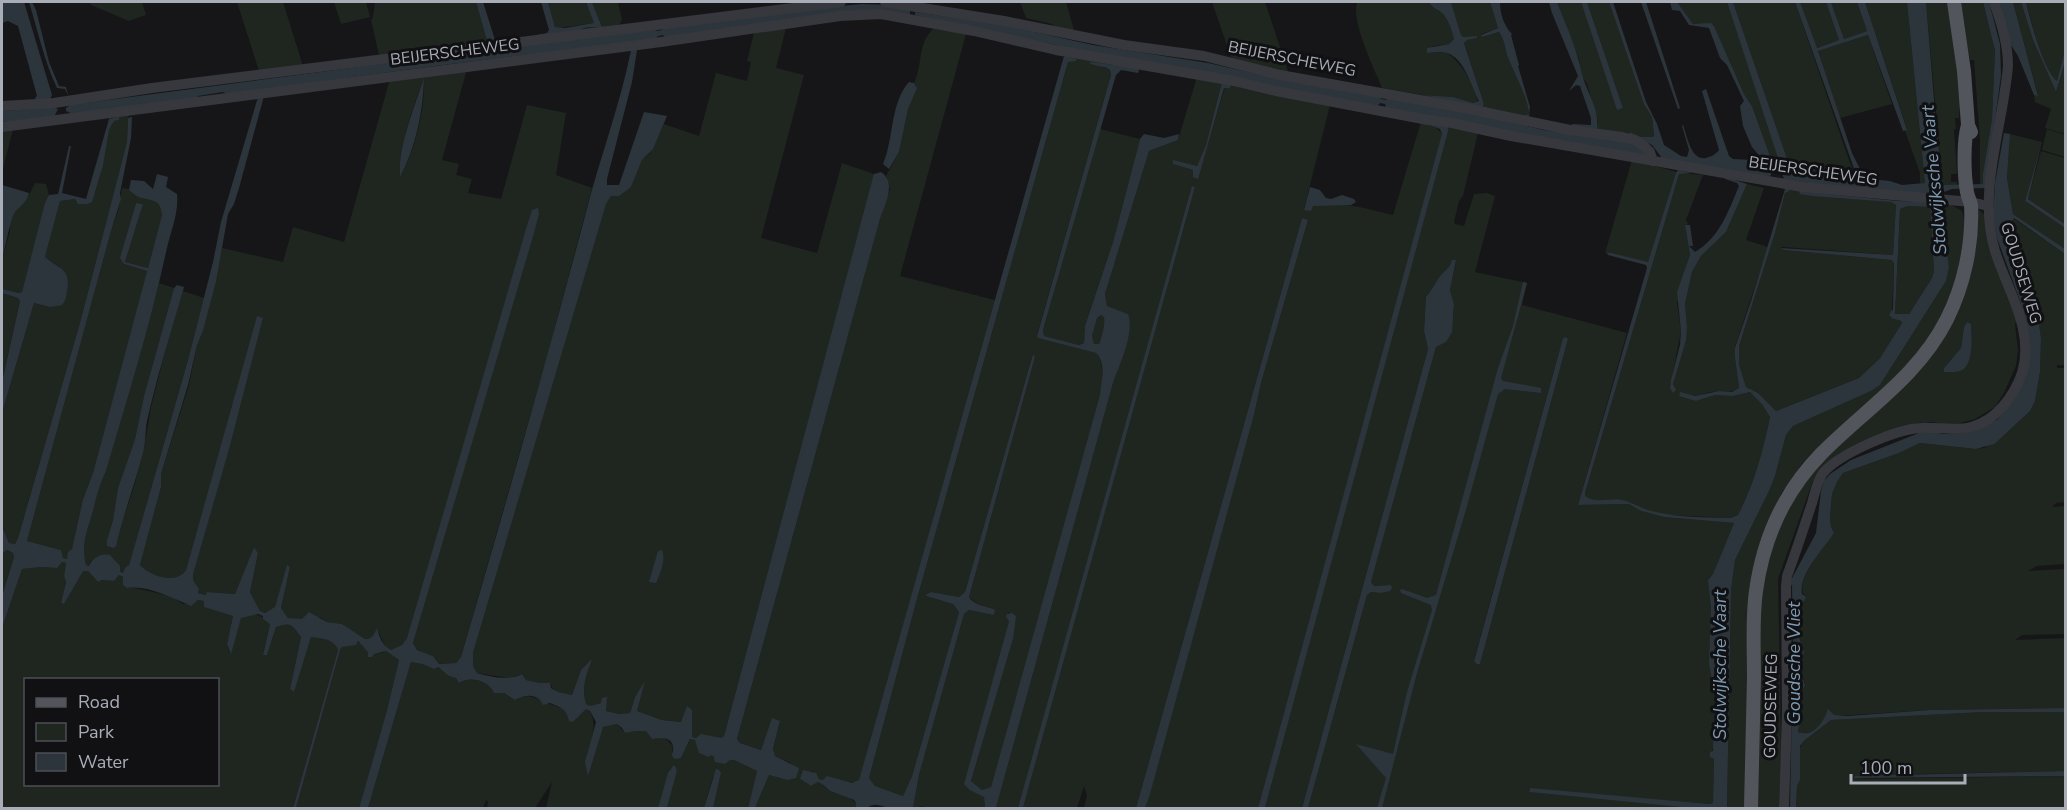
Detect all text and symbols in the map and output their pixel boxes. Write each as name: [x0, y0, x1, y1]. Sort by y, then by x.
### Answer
street label: BEIJERSCHEWEG: [389, 33, 521, 71]
street label: BEIJERSCHEWEG: [1226, 36, 1358, 82]
water label: Stolwijksche Vaart: [1915, 104, 1952, 256]
street label: BEIJERSCHEWEG: [1747, 151, 1879, 191]
street label: GOUDSEWEG: [1995, 220, 2047, 326]
water label: Stolwijksche Vaart: [1708, 589, 1732, 740]
water label: Goudsche Vliet: [1782, 601, 1806, 724]
street label: GOUDSEWEG: [1759, 653, 1783, 759]
legend: [24, 678, 219, 786]
text: Road: [78, 690, 120, 714]
text: Park: [78, 720, 115, 744]
scale bar: [1851, 747, 1965, 785]
text: Water: [78, 750, 129, 774]
text: 100 m: [1860, 756, 1912, 780]

